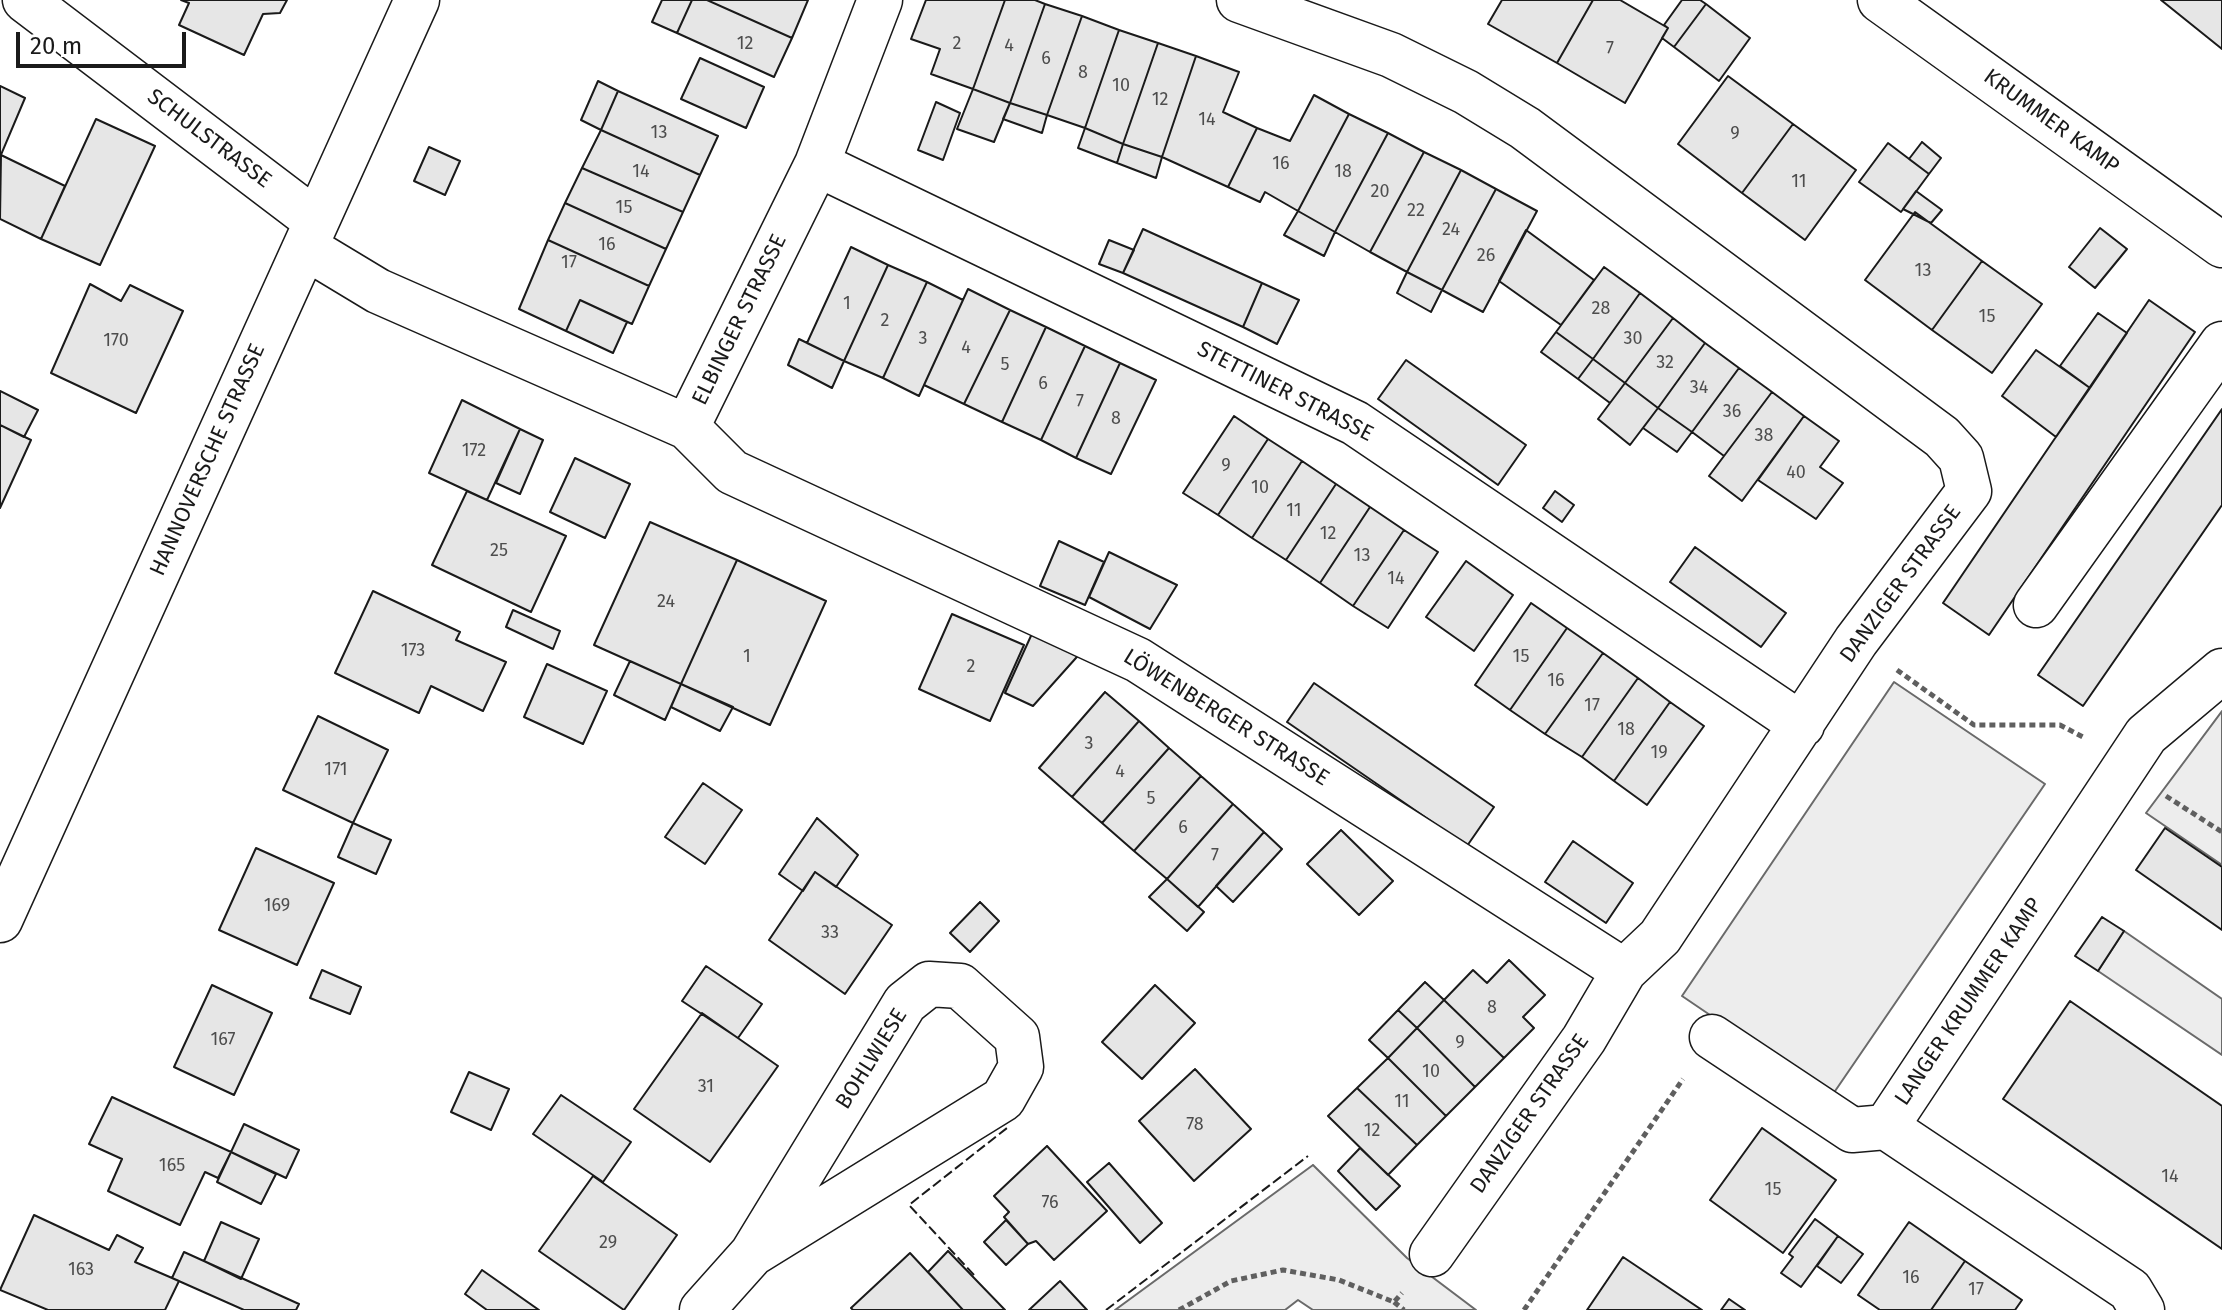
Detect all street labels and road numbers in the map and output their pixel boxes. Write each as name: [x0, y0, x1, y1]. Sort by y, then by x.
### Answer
street label: KRUMMER KAMP: [1978, 64, 2124, 180]
street label: SCHULSTRASSE: [142, 84, 276, 194]
street label: ELBINGER STRASSE: [687, 230, 793, 410]
street label: STETTINER STRASSE: [1193, 336, 1377, 448]
street label: HANNOVERSCHE STRASSE: [145, 340, 271, 580]
street label: DANZIGER STRASSE: [1835, 500, 1967, 668]
street label: LÖWENBERGER STRASSE: [1118, 644, 1334, 792]
street label: LANGER KRUMMER KAMP: [1890, 893, 2048, 1111]
street label: BOHLWIESE: [831, 1004, 913, 1114]
street label: DANZIGER STRASSE: [1465, 1029, 1595, 1199]

